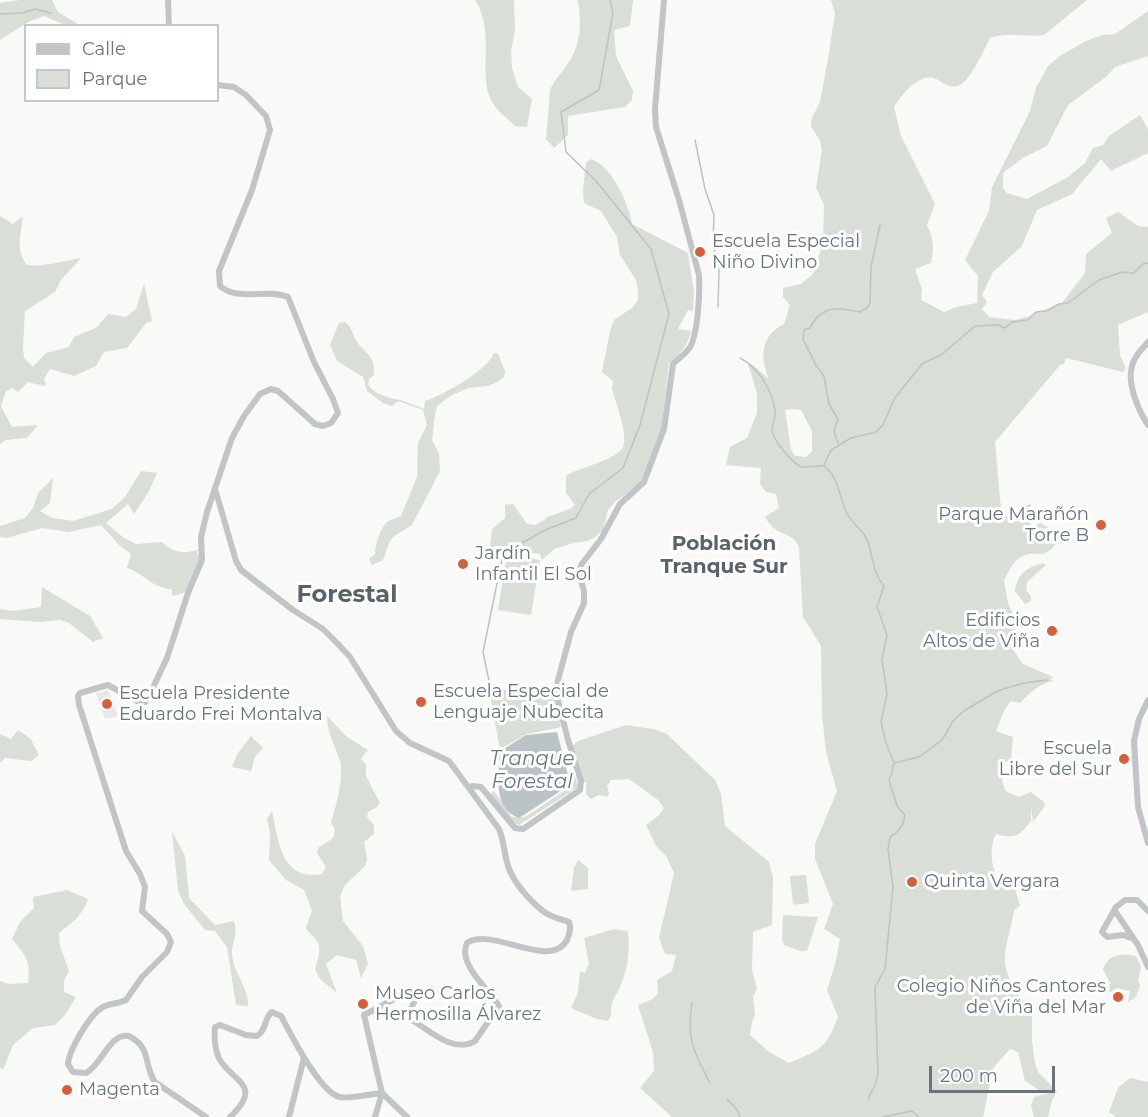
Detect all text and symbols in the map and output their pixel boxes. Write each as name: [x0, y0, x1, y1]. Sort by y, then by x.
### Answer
legend: [24, 24, 219, 102]
text: Calle: [82, 38, 126, 60]
text: Parque: [82, 68, 147, 90]
place label: Escuela Especial Niño Divino: [712, 231, 860, 274]
marker: Escuela Especial Niño Divino: [693, 245, 707, 259]
place label: Parque Marañón Torre B: [938, 504, 1089, 546]
marker: Parque Marañón Torre B: [1094, 518, 1108, 532]
district label: Población Tranque Sur: [660, 532, 788, 579]
place label: Jardín Infantil El Sol: [475, 543, 592, 586]
marker: Jardín Infantil El Sol: [456, 557, 470, 571]
district label: Forestal: [297, 581, 397, 609]
place label: Edificios Altos de Viña: [923, 610, 1040, 652]
marker: Edificios Altos de Viña: [1045, 624, 1059, 638]
place label: Escuela Especial de Lenguaje Nubecita: [433, 681, 609, 724]
place label: Escuela Presidente Eduardo Frei Montalva: [119, 683, 323, 726]
marker: Escuela Especial de Lenguaje Nubecita: [414, 695, 428, 709]
marker: Escuela Presidente Eduardo Frei Montalva: [100, 697, 114, 711]
place label: Escuela Libre del Sur: [999, 738, 1112, 780]
water label: Tranque Forestal: [489, 747, 575, 794]
marker: Escuela Libre del Sur: [1117, 752, 1131, 766]
place label: Quinta Vergara: [924, 871, 1060, 893]
marker: Quinta Vergara: [905, 875, 919, 889]
place label: Colegio Niños Cantores de Viña del Mar: [897, 976, 1106, 1018]
place label: Museo Carlos Hermosilla Álvarez: [375, 983, 541, 1026]
marker: Colegio Niños Cantores de Viña del Mar: [1111, 990, 1125, 1004]
marker: Museo Carlos Hermosilla Álvarez: [356, 997, 370, 1011]
scale bar: [932, 1054, 1058, 1092]
text: 200 m: [940, 1065, 998, 1087]
place label: Magenta: [79, 1079, 160, 1101]
marker: Magenta: [60, 1083, 74, 1097]

